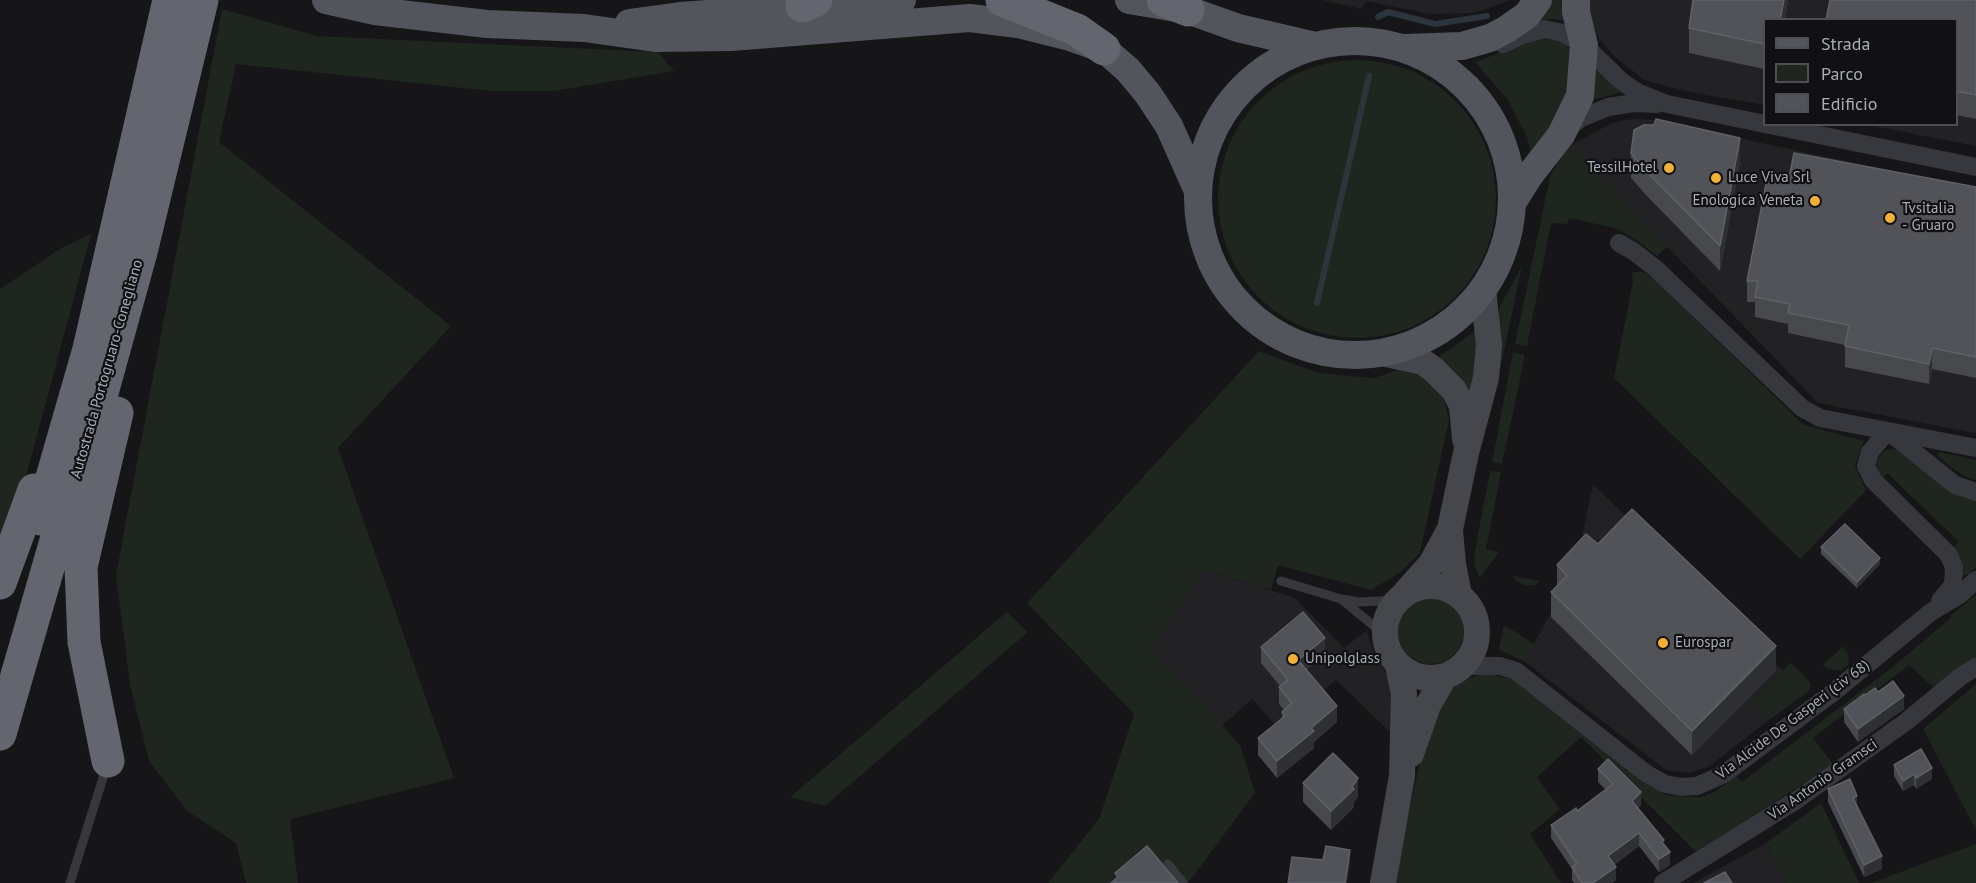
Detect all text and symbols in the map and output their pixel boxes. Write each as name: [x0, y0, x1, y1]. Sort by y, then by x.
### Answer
legend: [1763, 18, 1958, 126]
text: Strada: [1821, 32, 1870, 55]
text: Parco: [1821, 62, 1863, 85]
text: Edificio: [1821, 92, 1877, 115]
place label: TessilHotel: [1587, 159, 1657, 177]
marker: TessilHotel: [1662, 161, 1676, 175]
place label: Luce Viva Srl: [1728, 169, 1810, 187]
marker: Luce Viva Srl: [1709, 171, 1723, 185]
place label: Enologica Veneta: [1692, 192, 1803, 210]
marker: Enologica Veneta: [1808, 194, 1822, 208]
place label: Tvsitalia - Gruaro: [1902, 200, 1954, 235]
marker: Tvsitalia - Gruaro: [1883, 211, 1897, 225]
street label: Autostrada Portogruaro-Conegliano: [67, 258, 147, 480]
place label: Eurospar: [1675, 634, 1731, 652]
marker: Eurospar: [1656, 636, 1670, 650]
place label: Unipolglass: [1305, 650, 1380, 668]
marker: Unipolglass: [1286, 652, 1300, 666]
street label: Via Alcide De Gasperi (civ 68): [1713, 656, 1873, 784]
street label: Via Antonio Gramsci: [1765, 736, 1881, 824]

